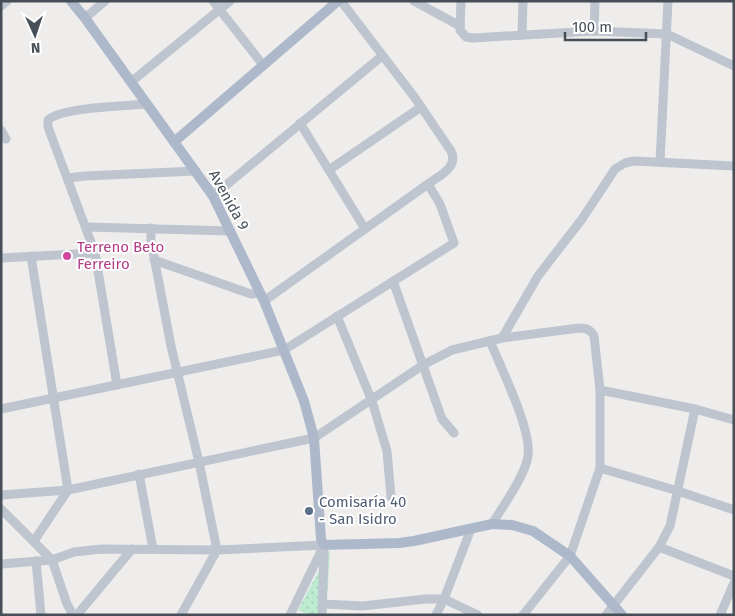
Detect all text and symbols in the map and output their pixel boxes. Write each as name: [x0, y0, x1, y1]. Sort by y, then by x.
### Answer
north arrow: [10, 10, 60, 60]
scale bar: [565, 10, 646, 42]
text: 100 m: [572, 18, 612, 36]
text: N: [31, 39, 41, 56]
street label: Avenida 9: [205, 167, 253, 233]
place label: Terreno Beto Ferreiro: [77, 238, 164, 273]
marker: Terreno Beto Ferreiro: [61, 250, 73, 262]
place label: Comisaría 40 - San Isidro: [319, 493, 406, 528]
marker: Comisaría 40 - San Isidro: [303, 505, 315, 517]

